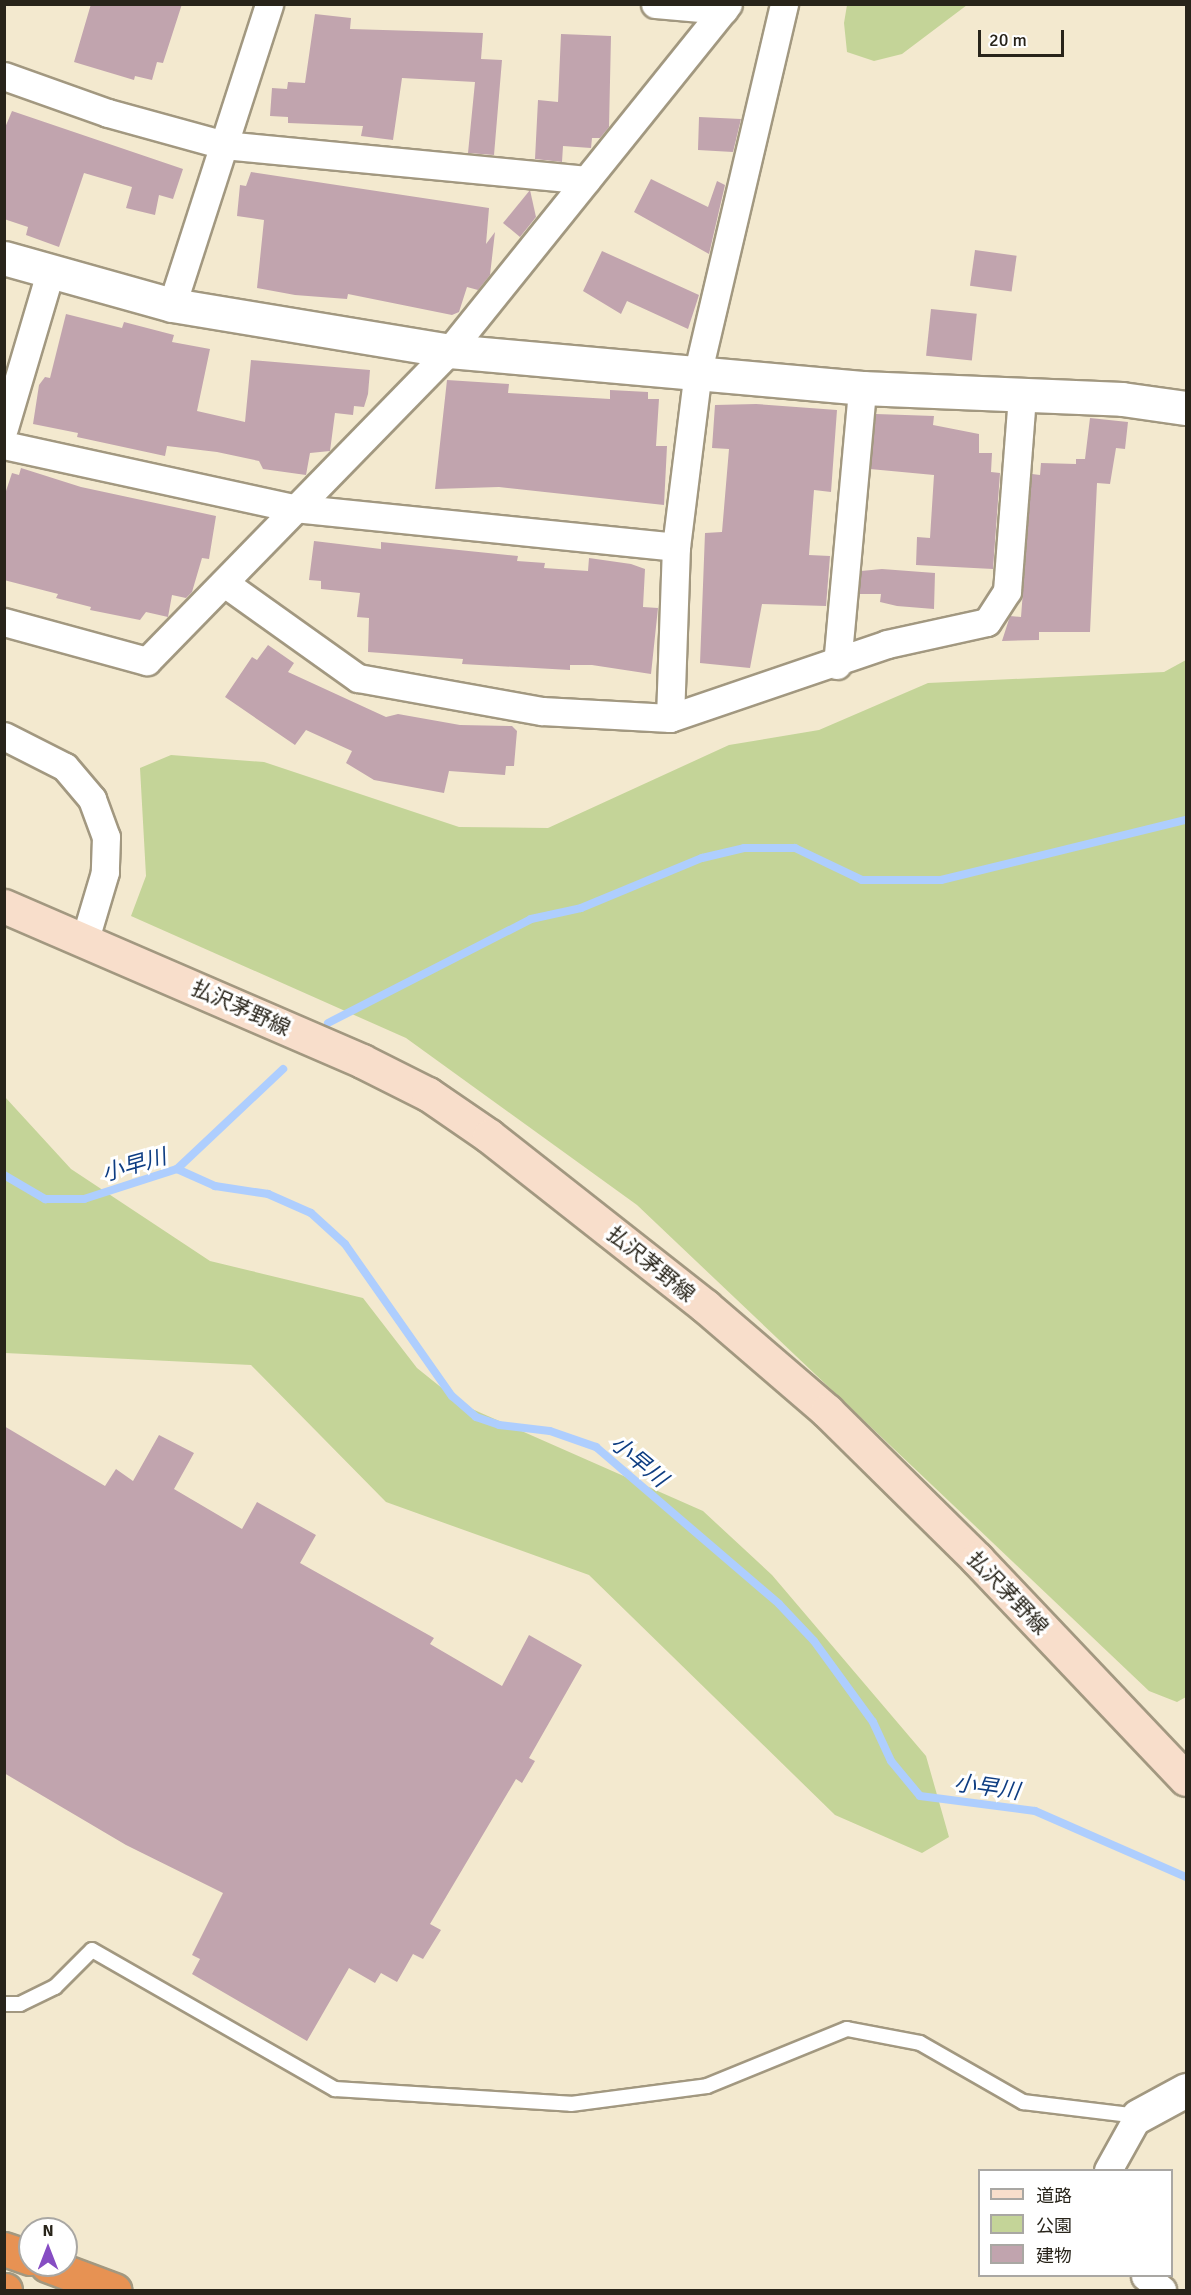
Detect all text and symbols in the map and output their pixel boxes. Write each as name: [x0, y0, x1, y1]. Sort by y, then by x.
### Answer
scale bar: [981, 18, 1066, 56]
text: 20 m: [989, 29, 1027, 51]
street label: 払沢茅野線: [188, 975, 294, 1041]
water label: 小早川: [99, 1143, 169, 1187]
street label: 払沢茅野線: [602, 1221, 700, 1307]
water label: 小早川: [605, 1430, 673, 1492]
street label: 払沢茅野線: [962, 1546, 1054, 1640]
water label: 小早川: [952, 1769, 1022, 1805]
legend: [978, 2169, 1173, 2277]
text: 道路: [1036, 2185, 1072, 2207]
text: 公園: [1036, 2215, 1072, 2237]
north arrow: [18, 2217, 78, 2277]
text: N: [42, 2221, 54, 2241]
text: 建物: [1036, 2245, 1072, 2267]

